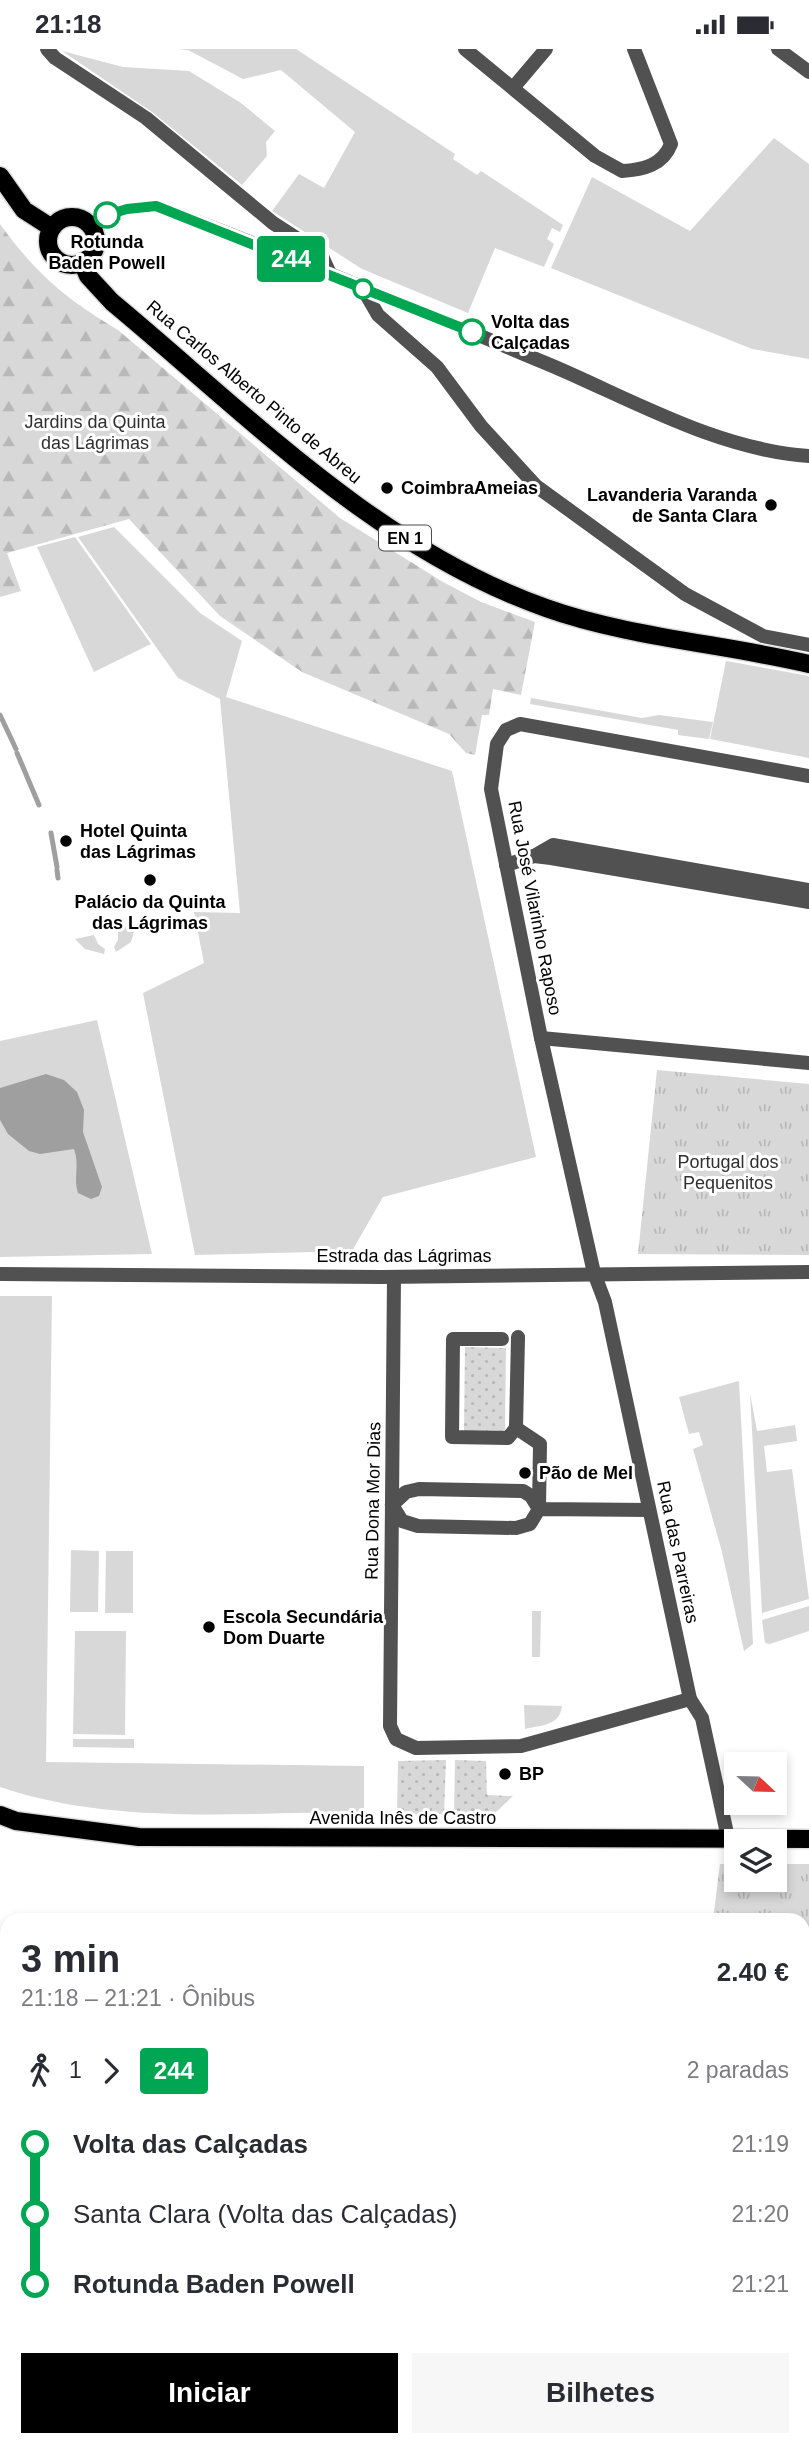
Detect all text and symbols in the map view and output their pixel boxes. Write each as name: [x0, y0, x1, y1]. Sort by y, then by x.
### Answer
text: 21:18: [35, 9, 102, 39]
marker: Rotunda Baden Powell: [94, 202, 120, 228]
place label: Rotunda Baden Powell: [48, 232, 166, 273]
line badge: 244: [251, 236, 331, 282]
text: 244: [271, 245, 311, 272]
unlabelled marker: [353, 279, 373, 299]
street label: Rua Carlos Alberto Pinto de Abreu: [143, 296, 365, 488]
place label: Volta das Calçadas: [491, 312, 570, 353]
marker: Volta das Calçadas: [459, 319, 485, 345]
park label: Jardins da Quinta das Lágrimas: [24, 412, 167, 453]
place label: CoimbraAmeias: [401, 478, 538, 498]
marker: CoimbraAmeias: [379, 480, 395, 496]
place label: Lavanderia Varanda de Santa Clara: [587, 485, 758, 526]
marker: Lavanderia Varanda de Santa Clara: [763, 497, 779, 513]
road number: EN 1: [379, 525, 431, 551]
street label: Rua José Vilarinho Raposo: [504, 799, 566, 1017]
place label: Hotel Quinta das Lágrimas: [80, 821, 196, 862]
marker: Hotel Quinta das Lágrimas: [58, 833, 74, 849]
marker: Palácio da Quinta das Lágrimas: [142, 872, 158, 888]
place label: Palácio da Quinta das Lágrimas: [74, 892, 227, 933]
park label: Portugal dos Pequenitos: [677, 1152, 779, 1193]
street label: Estrada das Lágrimas: [316, 1246, 492, 1266]
street label: Rua Dona Mor Dias: [362, 1422, 384, 1580]
place label: Pão de Mel: [539, 1463, 633, 1483]
marker: Pão de Mel: [517, 1465, 533, 1481]
street label: Rua das Parreiras: [653, 1479, 703, 1625]
place label: Escola Secundária Dom Duarte: [223, 1607, 384, 1648]
marker: Escola Secundária Dom Duarte: [201, 1619, 217, 1635]
north arrow: [724, 1752, 788, 1815]
map controls: [724, 1752, 787, 1892]
place label: BP: [519, 1764, 544, 1784]
marker: BP: [497, 1766, 513, 1782]
street label: Avenida Inês de Castro: [310, 1808, 496, 1828]
button: layers: [724, 1829, 787, 1892]
text: 3 min: [21, 1938, 120, 1980]
text: 2.40 €: [717, 1957, 789, 1987]
text: 21:18 – 21:21 · Ônibus: [21, 1985, 255, 2011]
icon: walk: [21, 2052, 59, 2090]
icon: forward: [92, 2052, 130, 2090]
text: 1: [69, 2057, 82, 2083]
text: 244: [154, 2057, 194, 2084]
text: 2 paradas: [687, 2057, 789, 2083]
text: Volta das Calçadas: [73, 2129, 308, 2159]
text: 21:19: [731, 2131, 789, 2157]
text: Santa Clara (Volta das Calçadas): [73, 2199, 457, 2229]
text: 21:20: [731, 2201, 789, 2227]
text: Rotunda Baden Powell: [73, 2269, 355, 2299]
text: 21:21: [731, 2271, 789, 2297]
button: Iniciar: [21, 2353, 398, 2433]
button: Bilhetes: [412, 2353, 789, 2433]

